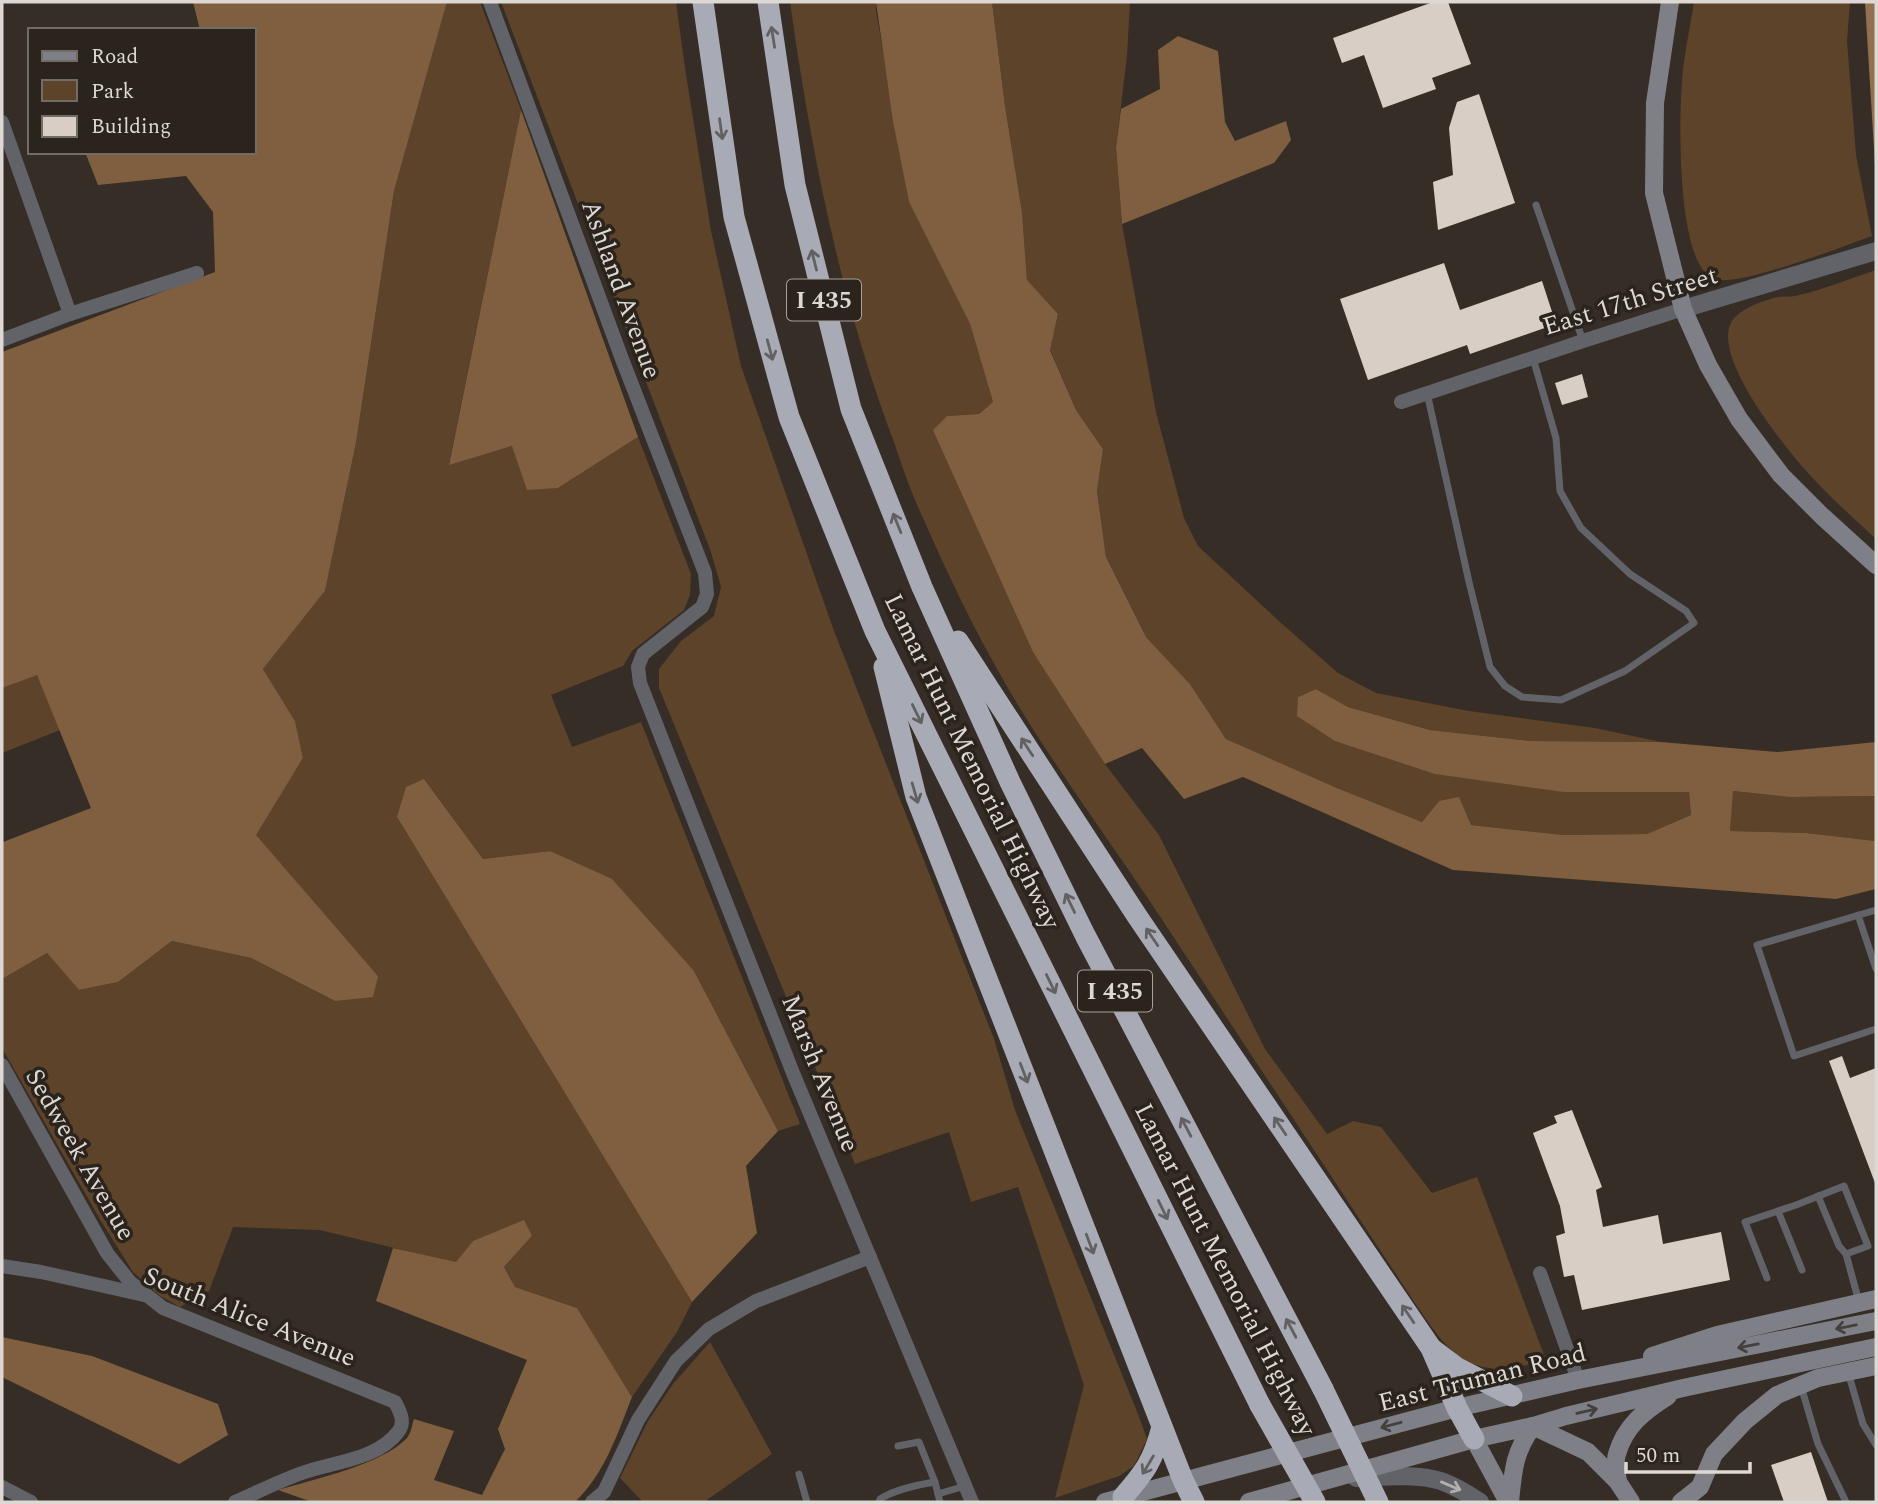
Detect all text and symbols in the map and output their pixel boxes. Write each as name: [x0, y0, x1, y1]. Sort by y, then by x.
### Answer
one-way arrow: [766, 26, 779, 49]
legend: [28, 28, 256, 154]
text: Road: [91, 41, 138, 73]
text: Park: [91, 76, 135, 108]
text: Building: [91, 111, 171, 143]
one-way arrow: [715, 117, 728, 139]
street label: Ashland Avenue: [570, 194, 672, 384]
one-way arrow: [807, 249, 820, 272]
street label: East 17th Street: [1538, 255, 1723, 347]
road number: I 435: [787, 279, 861, 320]
one-way arrow: [765, 339, 778, 361]
one-way arrow: [890, 513, 903, 535]
street label: Lamar Hunt Memorial Highway: [873, 587, 1072, 937]
one-way arrow: [910, 703, 924, 724]
one-way arrow: [1020, 738, 1035, 757]
one-way arrow: [910, 782, 923, 804]
one-way arrow: [1062, 893, 1076, 914]
one-way arrow: [1145, 928, 1159, 948]
road number: I 435: [1078, 971, 1152, 1012]
one-way arrow: [1045, 973, 1059, 994]
street label: Marsh Avenue: [770, 989, 870, 1158]
street label: Sedweek Avenue: [15, 1061, 146, 1248]
one-way arrow: [1018, 1062, 1031, 1084]
street label: Lamar Hunt Memorial Highway: [1123, 1096, 1327, 1444]
one-way arrow: [1273, 1116, 1287, 1136]
one-way arrow: [1178, 1117, 1192, 1137]
one-way arrow: [1157, 1199, 1171, 1219]
one-way arrow: [1085, 1233, 1098, 1254]
street label: South Alice Avenue: [137, 1256, 362, 1378]
one-way arrow: [1400, 1305, 1415, 1324]
one-way arrow: [1284, 1318, 1298, 1339]
one-way arrow: [1835, 1321, 1858, 1335]
street label: East Truman Road: [1374, 1333, 1591, 1423]
one-way arrow: [1737, 1340, 1760, 1354]
one-way arrow: [1575, 1404, 1598, 1417]
one-way arrow: [1380, 1420, 1402, 1433]
scale bar: [1626, 1430, 1750, 1474]
text: 50 m: [1636, 1440, 1680, 1472]
one-way arrow: [1141, 1455, 1155, 1475]
one-way arrow: [1440, 1480, 1461, 1493]

